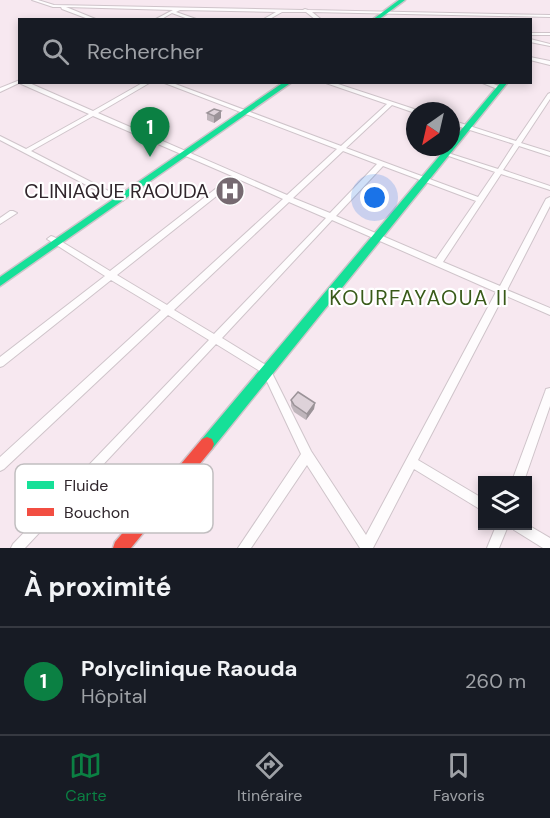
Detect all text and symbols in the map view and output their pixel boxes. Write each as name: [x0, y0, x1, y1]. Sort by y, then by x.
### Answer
search box: [18, 18, 532, 84]
icon: search: [39, 35, 72, 68]
text: Rechercher: [87, 37, 203, 66]
north arrow: [406, 102, 460, 156]
pin: 1: [130, 108, 170, 157]
hospital icon: CLINIAQUE RAOUDA: [214, 175, 246, 207]
place label: CLINIAQUE RAOUDA: [24, 178, 209, 204]
your location: [360, 183, 389, 212]
district label: KOURFAYAOUA II: [329, 284, 509, 312]
legend: [15, 464, 213, 533]
text: Fluide: [64, 475, 108, 496]
map controls: [478, 476, 532, 530]
button: layers: [478, 476, 532, 530]
text: Bouchon: [64, 502, 129, 523]
text: À proximité: [24, 570, 171, 604]
text: Polyclinique Raouda: [81, 654, 297, 683]
text: 1: [40, 668, 47, 694]
text: 260 m: [465, 668, 526, 694]
text: Hôpital: [81, 683, 147, 709]
tab: Carte: [65, 749, 107, 806]
tab: Itinéraire: [237, 749, 302, 806]
tab: Favoris: [433, 749, 485, 806]

